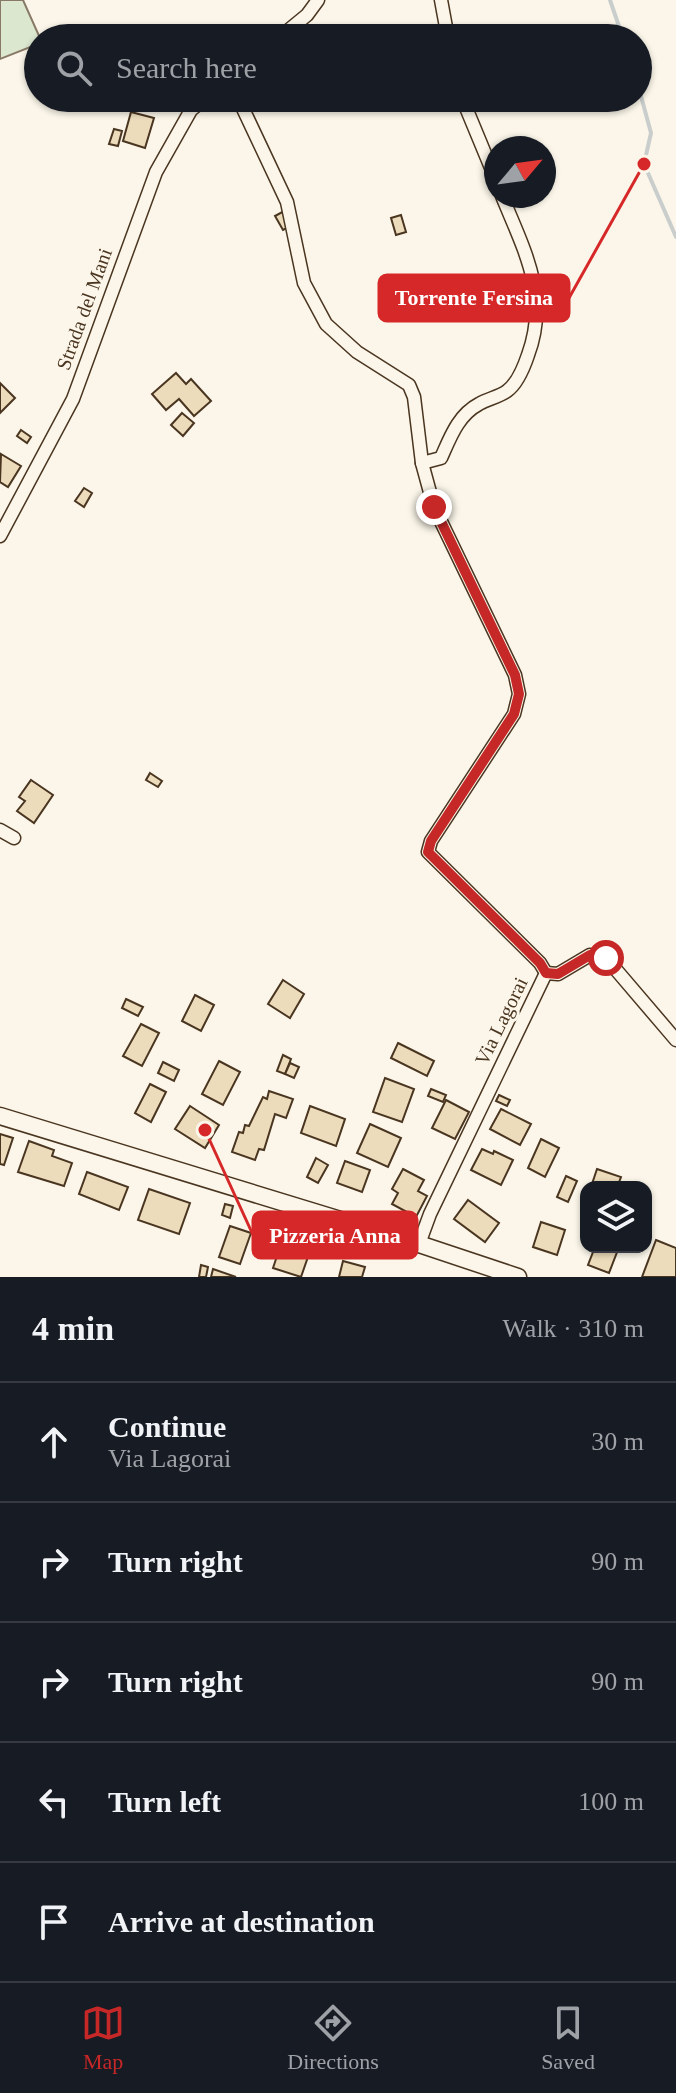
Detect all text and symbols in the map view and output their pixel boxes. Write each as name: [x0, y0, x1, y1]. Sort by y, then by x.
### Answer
search box: [24, 24, 652, 112]
icon: search: [52, 46, 96, 90]
text: Search here: [116, 51, 257, 84]
north arrow: [484, 136, 556, 208]
street label: Strada del Mani: [52, 245, 116, 373]
callout: Torrente Fersina: [379, 275, 569, 321]
text: Torrente Fersina: [395, 285, 553, 310]
route end: [416, 489, 452, 525]
route start: [588, 940, 624, 976]
street label: Via Lagorai: [470, 973, 533, 1069]
map controls: [580, 1181, 652, 1253]
button: layers: [580, 1181, 652, 1253]
callout: Pizzeria Anna: [253, 1212, 417, 1258]
text: Pizzeria Anna: [269, 1223, 401, 1248]
text: 4 min: [32, 1310, 114, 1347]
text: Walk · 310 m: [502, 1314, 644, 1343]
text: Continue: [108, 1410, 226, 1443]
icon: ahead: [32, 1420, 76, 1464]
text: 30 m: [591, 1427, 644, 1456]
text: Via Lagorai: [108, 1444, 231, 1473]
icon: right: [32, 1540, 76, 1584]
text: Turn right: [108, 1545, 243, 1578]
text: 90 m: [591, 1547, 644, 1576]
icon: right: [32, 1660, 76, 1704]
text: Turn right: [108, 1665, 243, 1698]
text: 90 m: [591, 1667, 644, 1696]
icon: left: [32, 1780, 76, 1824]
text: Turn left: [108, 1785, 221, 1818]
text: 100 m: [578, 1787, 644, 1816]
icon: arrive: [32, 1900, 76, 1944]
text: Arrive at destination: [108, 1905, 375, 1938]
tab: Map: [81, 2001, 125, 2075]
tab: Directions: [287, 2001, 379, 2075]
tab: Saved: [541, 2001, 595, 2075]

